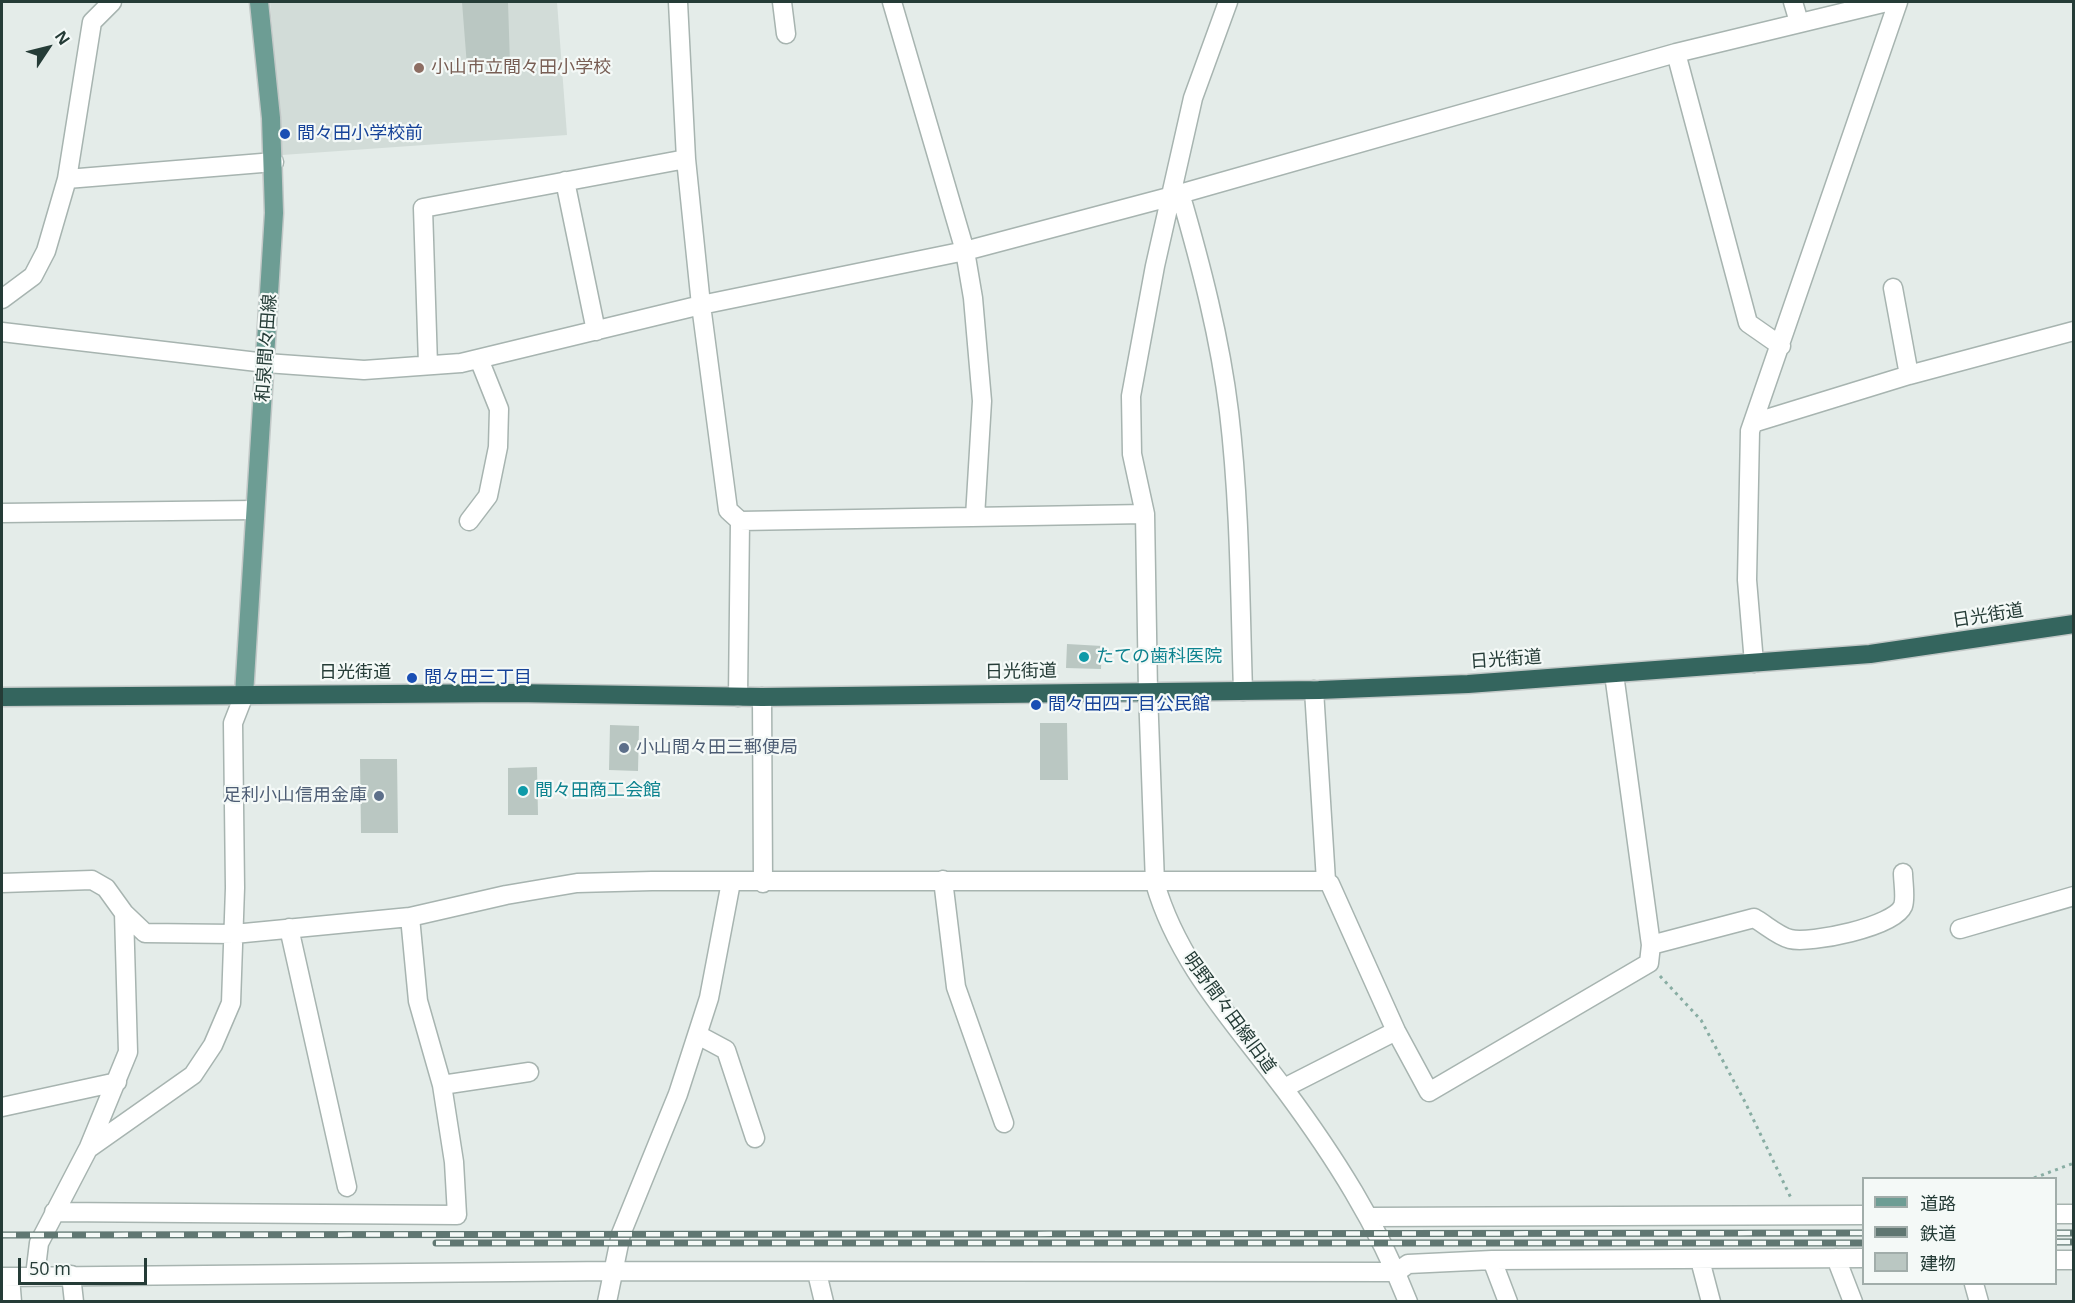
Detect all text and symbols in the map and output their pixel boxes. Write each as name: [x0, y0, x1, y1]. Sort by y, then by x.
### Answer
north arrow: [18, 18, 78, 78]
text: N: [50, 26, 75, 49]
place label: 小山市立間々田小学校: [431, 57, 611, 79]
marker: 小山市立間々田小学校: [412, 61, 426, 75]
place label: 間々田小学校前: [297, 123, 423, 145]
marker: 間々田小学校前: [278, 127, 292, 141]
street label: 和泉間々田線: [252, 293, 282, 403]
street label: 日光街道: [1951, 600, 2025, 632]
place label: たての歯科医院: [1096, 646, 1222, 668]
street label: 日光街道: [1469, 647, 1543, 673]
marker: たての歯科医院: [1077, 650, 1091, 664]
street label: 日光街道: [985, 661, 1057, 683]
street label: 日光街道: [319, 662, 391, 684]
place label: 間々田三丁目: [424, 667, 532, 689]
marker: 間々田三丁目: [405, 671, 419, 685]
place label: 間々田四丁目公民館: [1048, 694, 1210, 716]
marker: 間々田四丁目公民館: [1029, 698, 1043, 712]
place label: 小山間々田三郵便局: [636, 737, 798, 759]
marker: 小山間々田三郵便局: [617, 741, 631, 755]
place label: 間々田商工会館: [535, 780, 661, 802]
marker: 間々田商工会館: [516, 784, 530, 798]
place label: 足利小山信用金庫: [223, 785, 367, 807]
marker: 足利小山信用金庫: [372, 789, 386, 803]
street label: 明野間々田線旧道: [1178, 948, 1280, 1078]
legend: [1862, 1177, 2057, 1285]
text: 道路: [1920, 1191, 1956, 1215]
text: 鉄道: [1920, 1221, 1956, 1245]
scale bar: [21, 1246, 150, 1284]
text: 建物: [1920, 1251, 1956, 1275]
text: 50 m: [29, 1256, 71, 1280]

